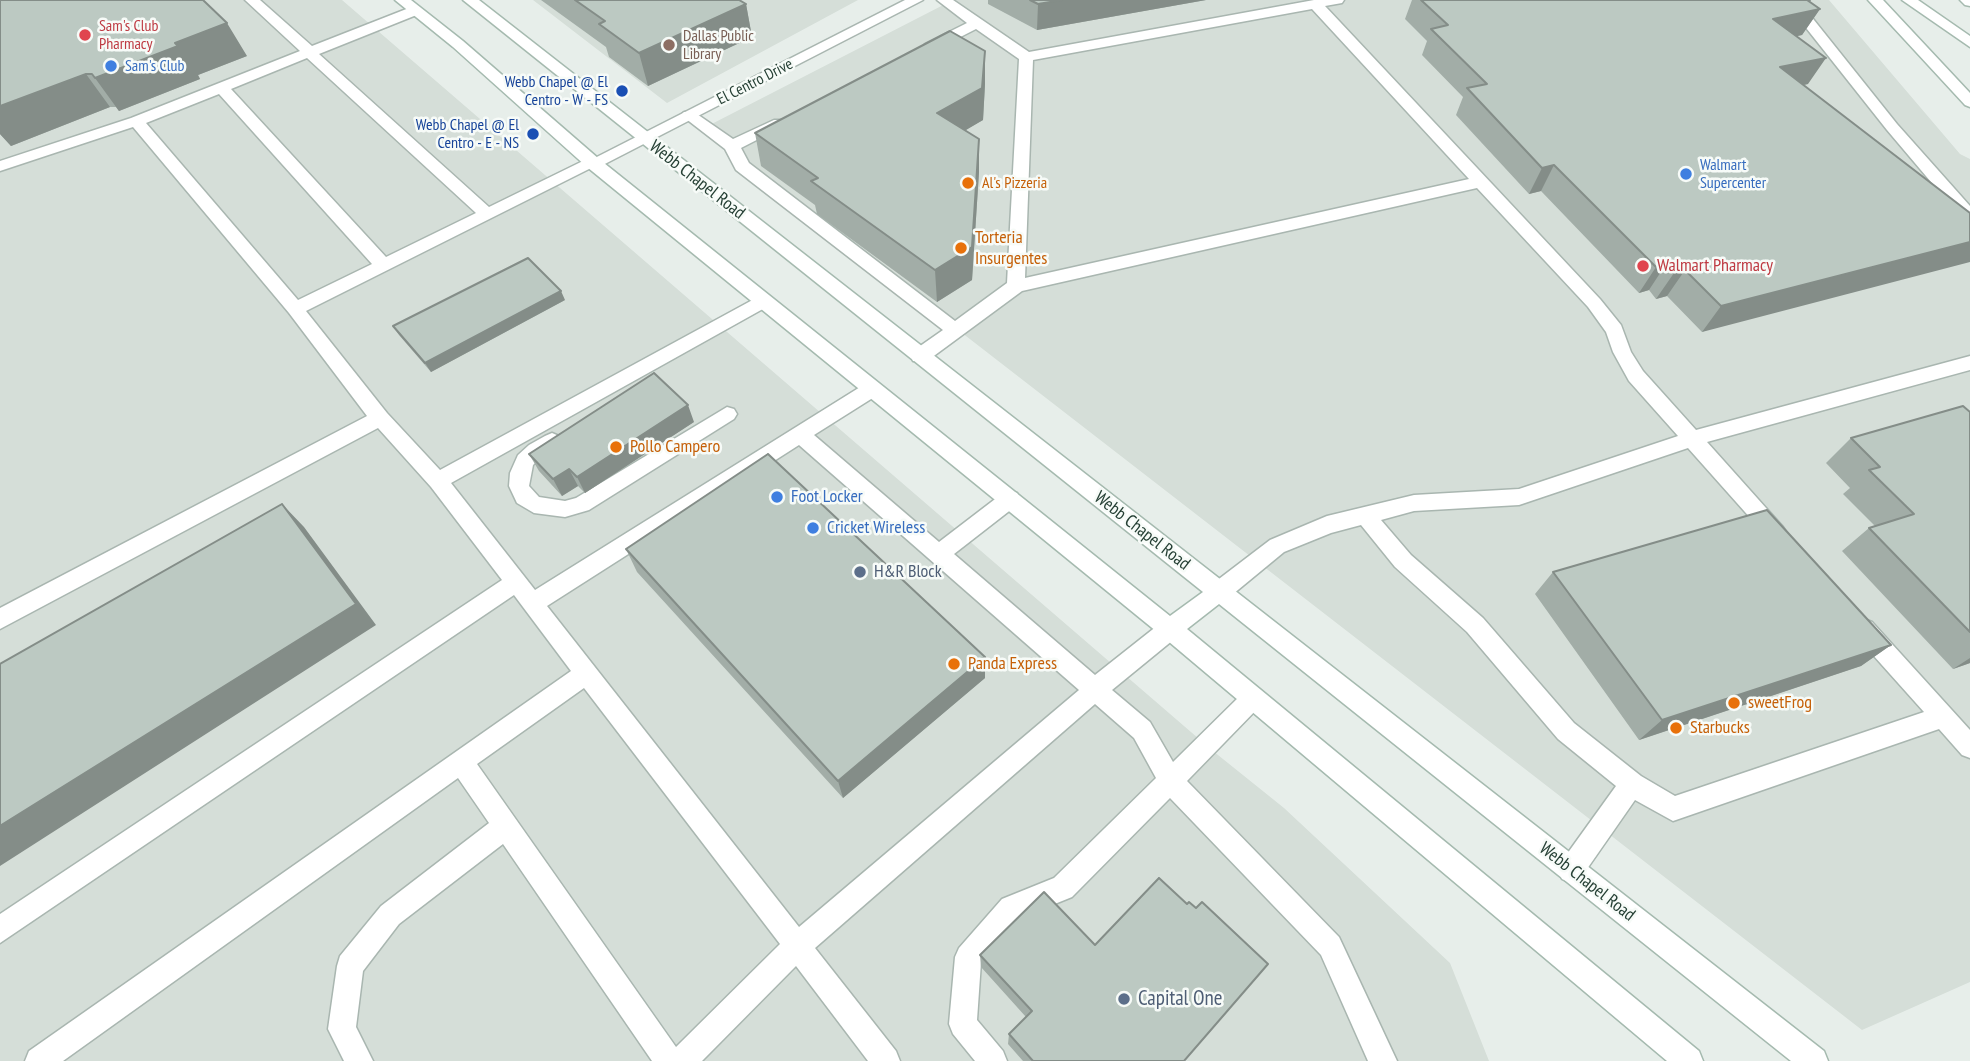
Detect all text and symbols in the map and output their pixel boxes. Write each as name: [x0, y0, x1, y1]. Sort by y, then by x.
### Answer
place label: Sam's Club Pharmacy: [99, 16, 158, 54]
place label: Dallas Public Library: [683, 26, 754, 64]
marker: Sam's Club Pharmacy: [77, 27, 93, 43]
marker: Dallas Public Library: [661, 37, 677, 53]
street label: El Centro Drive: [714, 55, 796, 109]
place label: Sam's Club: [125, 56, 184, 76]
marker: Sam's Club: [103, 58, 119, 74]
place label: Webb Chapel @ El Centro - W - FS: [505, 72, 608, 110]
marker: Webb Chapel @ El Centro - W - FS: [614, 83, 630, 99]
place label: Webb Chapel @ El Centro - E - NS: [416, 115, 519, 153]
marker: Webb Chapel @ El Centro - E - NS: [525, 126, 541, 142]
street label: Webb Chapel Road: [645, 136, 749, 224]
place label: Walmart Supercenter: [1700, 155, 1766, 193]
marker: Walmart Supercenter: [1678, 166, 1694, 182]
place label: Al's Pizzeria: [982, 173, 1047, 193]
marker: Al's Pizzeria: [960, 175, 976, 191]
place label: Torteria Insurgentes: [975, 227, 1047, 270]
marker: Torteria Insurgentes: [953, 240, 969, 256]
place label: Walmart Pharmacy: [1657, 255, 1773, 277]
marker: Walmart Pharmacy: [1635, 258, 1651, 274]
place label: Pollo Campero: [630, 436, 720, 458]
marker: Pollo Campero: [608, 439, 624, 455]
place label: Foot Locker: [791, 486, 863, 508]
street label: Webb Chapel Road: [1090, 487, 1194, 575]
marker: Foot Locker: [769, 489, 785, 505]
place label: Cricket Wireless: [827, 517, 925, 539]
marker: Cricket Wireless: [805, 520, 821, 536]
place label: H&R Block: [874, 561, 942, 583]
marker: H&R Block: [852, 564, 868, 580]
place label: Panda Express: [968, 653, 1057, 675]
marker: Panda Express: [946, 656, 962, 672]
place label: sweetFrog: [1748, 692, 1812, 714]
marker: sweetFrog: [1726, 695, 1742, 711]
place label: Starbucks: [1690, 717, 1750, 739]
marker: Starbucks: [1668, 720, 1684, 736]
street label: Webb Chapel Road: [1535, 838, 1639, 926]
place label: Capital One: [1138, 986, 1222, 1012]
marker: Capital One: [1116, 991, 1132, 1007]

